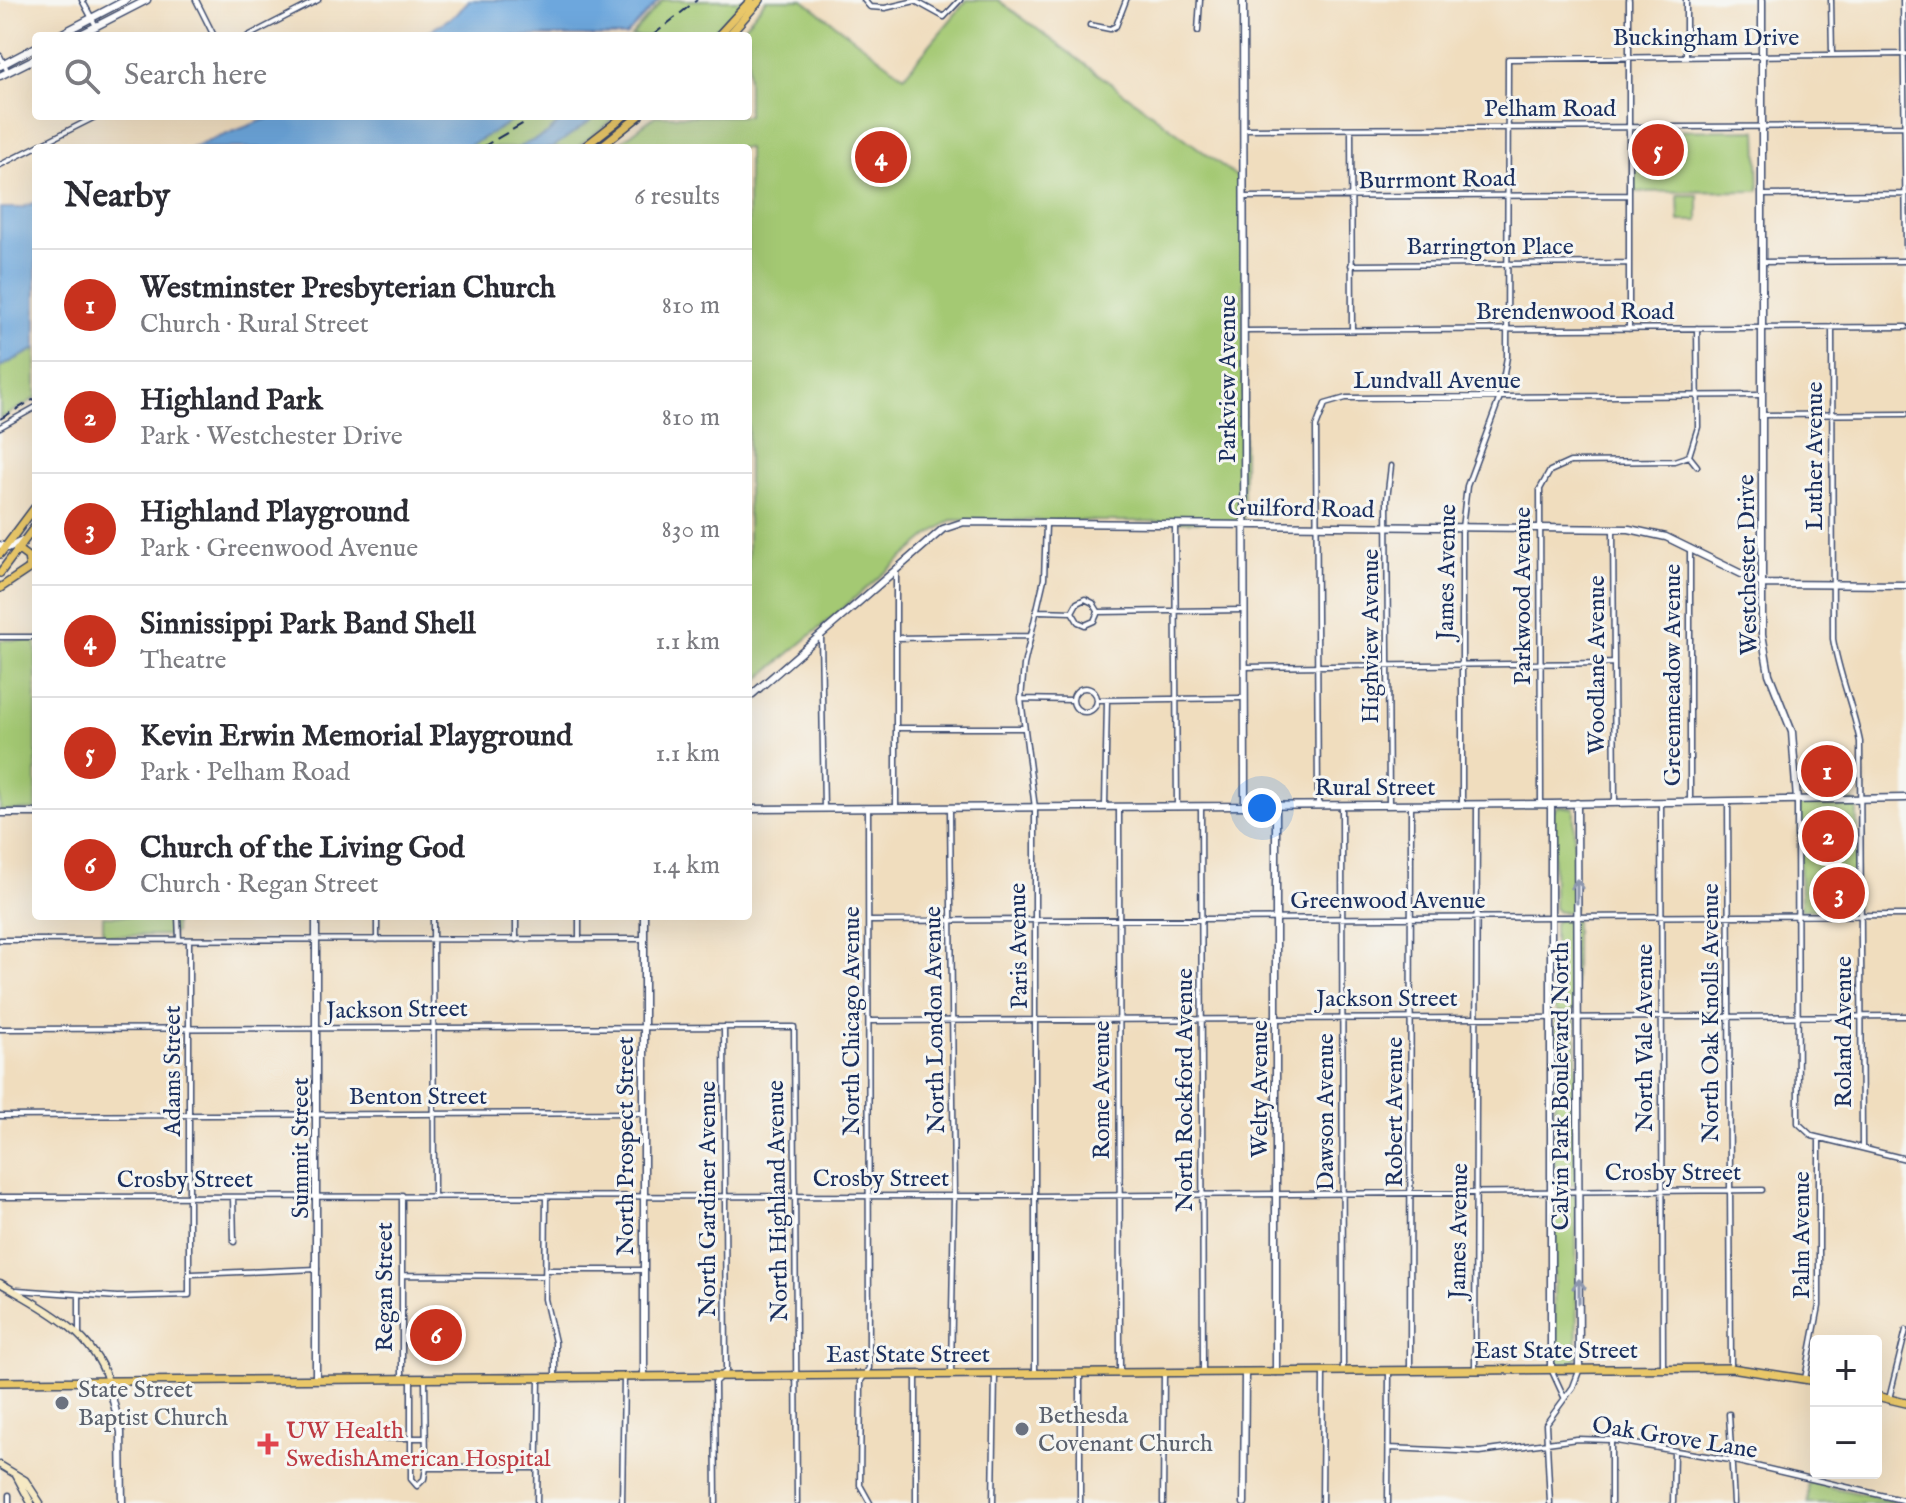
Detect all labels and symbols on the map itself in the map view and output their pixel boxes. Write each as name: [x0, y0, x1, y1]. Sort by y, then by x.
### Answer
street label: Buckingham Drive: [1613, 23, 1799, 54]
street label: Pelham Road: [1484, 94, 1616, 125]
pin: 5: [1632, 120, 1684, 180]
pin: 4: [855, 127, 907, 187]
street label: Burrmont Road: [1358, 164, 1516, 197]
street label: Barrington Place: [1406, 232, 1574, 263]
street label: Parkview Avenue: [1213, 295, 1244, 463]
street label: Brendenwood Road: [1476, 297, 1674, 328]
street label: Lundvall Avenue: [1353, 366, 1521, 397]
street label: Luther Avenue: [1800, 382, 1831, 530]
street label: Westchester Drive: [1731, 474, 1766, 656]
street label: Guilford Road: [1227, 493, 1375, 526]
street label: James Avenue: [1431, 504, 1464, 643]
street label: Parkwood Avenue: [1508, 507, 1539, 685]
street label: Highview Avenue: [1356, 549, 1387, 723]
street label: Greenmeadow Avenue: [1658, 564, 1689, 786]
street label: Woodlane Avenue: [1582, 575, 1613, 755]
pin: 1: [1801, 741, 1853, 801]
street label: Rural Street: [1314, 773, 1436, 804]
your location: [1242, 788, 1282, 828]
pin: 2: [1802, 806, 1854, 866]
pin: 3: [1813, 863, 1865, 923]
one-way arrow: [1569, 878, 1585, 905]
street label: Paris Avenue: [1003, 883, 1036, 1009]
street label: North Oak Knolls Avenue: [1696, 883, 1727, 1143]
street label: Greenwood Avenue: [1290, 886, 1486, 917]
street label: North Chicago Avenue: [837, 906, 868, 1136]
street label: North London Avenue: [918, 906, 953, 1134]
street label: Calvin Park Boulevard North: [1546, 941, 1577, 1231]
street label: North Vale Avenue: [1630, 944, 1661, 1132]
street label: Roland Avenue: [1829, 956, 1860, 1108]
street label: North Rockford Avenue: [1170, 968, 1201, 1212]
street label: Jackson Street: [1313, 984, 1458, 1015]
street label: Jackson Street: [323, 994, 468, 1027]
street label: Adams Street: [158, 1005, 189, 1138]
street label: Rome Avenue: [1087, 1020, 1118, 1160]
street label: Welty Avenue: [1245, 1020, 1276, 1158]
street label: Dawson Avenue: [1311, 1033, 1342, 1191]
street label: North Prospect Street: [611, 1036, 642, 1256]
street label: Robert Avenue: [1380, 1037, 1411, 1187]
street label: Summit Street: [286, 1077, 317, 1219]
street label: North Highland Avenue: [761, 1080, 796, 1322]
street label: North Gardiner Avenue: [693, 1081, 724, 1317]
street label: Benton Street: [349, 1082, 487, 1113]
street label: Crosby Street: [1605, 1158, 1741, 1189]
street label: James Avenue: [1443, 1163, 1476, 1302]
street label: Crosby Street: [813, 1164, 949, 1195]
street label: Crosby Street: [117, 1165, 253, 1196]
street label: Palm Avenue: [1787, 1171, 1818, 1299]
street label: Regan Street: [370, 1222, 401, 1352]
one-way arrow: [1571, 1278, 1587, 1305]
pin: 6: [410, 1305, 462, 1365]
street label: East State Street: [1474, 1336, 1638, 1367]
street label: East State Street: [826, 1340, 990, 1371]
place label: State Street Baptist Church: [78, 1375, 228, 1434]
marker: State Street Baptist Church: [53, 1394, 71, 1412]
place label: Bethesda Covenant Church: [1038, 1401, 1213, 1460]
street label: Oak Grove Lane: [1590, 1410, 1760, 1467]
place label: UW Health SwedishAmerican Hospital: [286, 1416, 551, 1475]
marker: Bethesda Covenant Church: [1013, 1420, 1031, 1438]
marker: UW Health SwedishAmerican Hospital: [257, 1433, 279, 1455]

